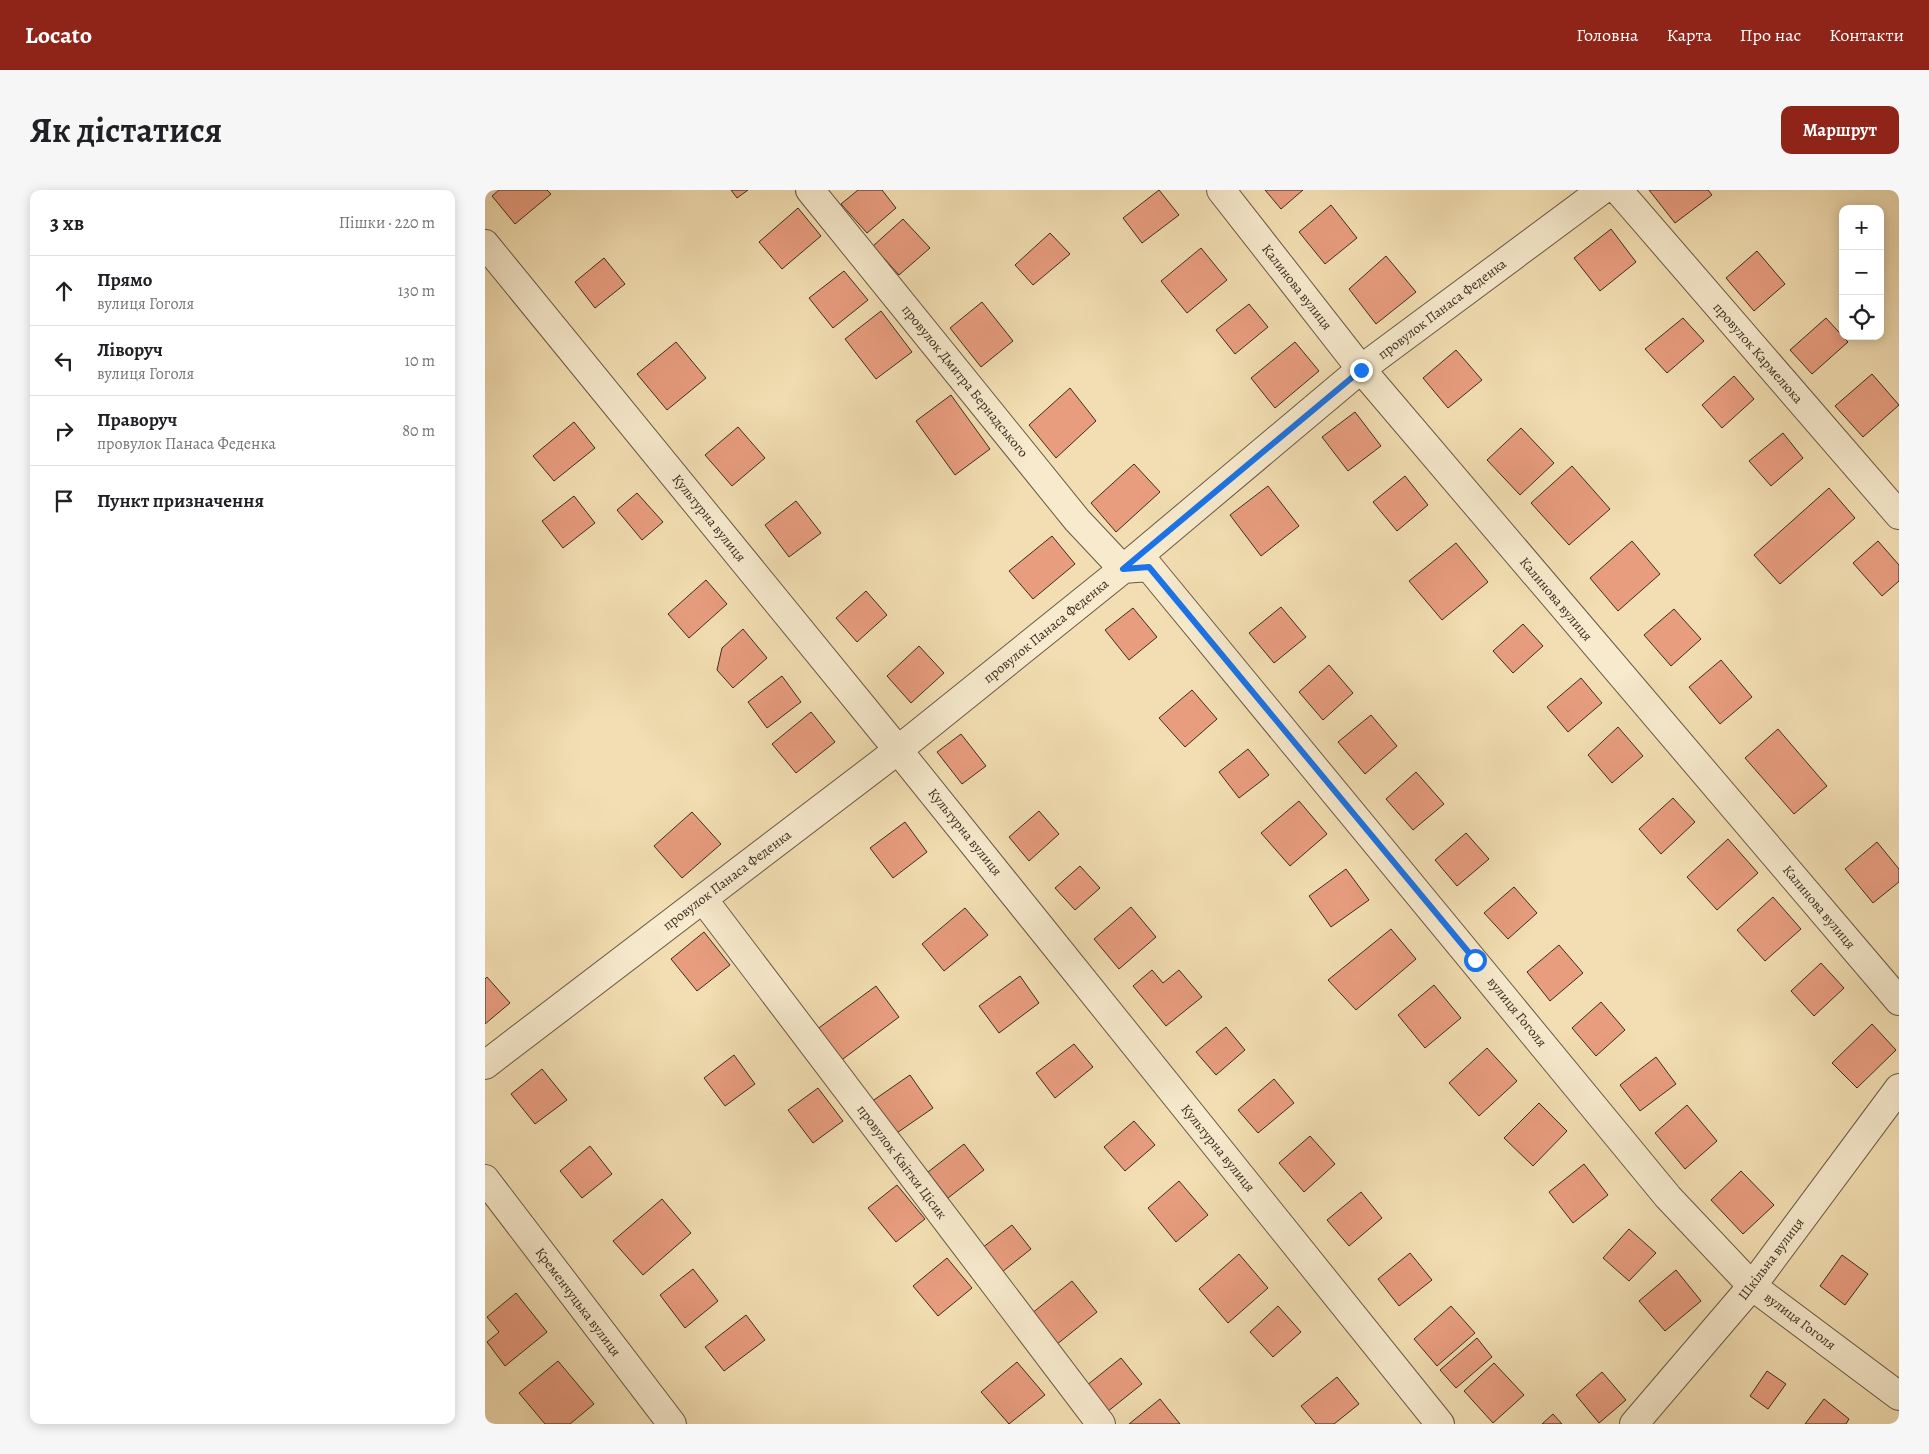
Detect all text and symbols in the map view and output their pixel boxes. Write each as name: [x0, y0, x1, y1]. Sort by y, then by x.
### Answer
text: Locato: [25, 19, 92, 51]
text: Головна: [1576, 23, 1638, 47]
text: Карта: [1666, 23, 1712, 47]
text: Про нас: [1740, 23, 1801, 47]
text: Контакти: [1829, 23, 1904, 47]
text: Як дістатися: [30, 106, 222, 154]
button: Маршрут: [1781, 106, 1899, 154]
map controls: [1839, 205, 1884, 340]
button: +: [1839, 205, 1884, 250]
text: 3 хв: [50, 209, 84, 237]
text: Пішки · 220 m: [339, 212, 435, 234]
street label: Калинова вулиця: [1257, 240, 1337, 334]
button: −: [1839, 250, 1884, 295]
street label: провулок Панаса Феденка: [1374, 254, 1511, 364]
text: Прямо: [97, 267, 152, 293]
icon: ahead: [50, 277, 78, 305]
text: 130 m: [398, 280, 435, 302]
text: вулиця Гоголя: [97, 293, 194, 315]
button: locate: [1839, 295, 1884, 340]
street label: провулок Кармелюка: [1709, 298, 1808, 408]
street label: провулок Дмитра Бернадського: [897, 301, 1033, 461]
text: Ліворуч: [97, 337, 163, 363]
icon: left: [50, 347, 78, 375]
text: 10 m: [405, 350, 435, 372]
route end: [1350, 359, 1373, 382]
text: вулиця Гоголя: [97, 363, 194, 385]
text: Праворуч: [97, 407, 177, 433]
icon: right: [50, 417, 78, 445]
text: 80 m: [402, 420, 435, 442]
text: провулок Панаса Феденка: [97, 433, 276, 455]
street label: Культурна вулиця: [668, 470, 750, 566]
icon: arrive: [50, 487, 78, 515]
text: Пункт призначення: [97, 488, 264, 514]
street label: Калинова вулиця: [1515, 553, 1597, 645]
street label: провулок Панаса Феденка: [979, 574, 1113, 688]
street label: Культурна вулиця: [924, 784, 1006, 880]
street label: провулок Панаса Феденка: [659, 825, 796, 935]
street label: Калинова вулиця: [1778, 861, 1860, 953]
route start: [1464, 949, 1487, 972]
street label: вулиця Гоголя: [1483, 973, 1551, 1051]
street label: Культурна вулиця: [1177, 1100, 1259, 1196]
street label: провулок Квітки Цісик: [853, 1101, 951, 1223]
street label: Шкільна вулиця: [1734, 1214, 1809, 1304]
street label: Кременчуцька вулиця: [531, 1243, 625, 1361]
street label: вулиця Гоголя: [1760, 1288, 1840, 1354]

